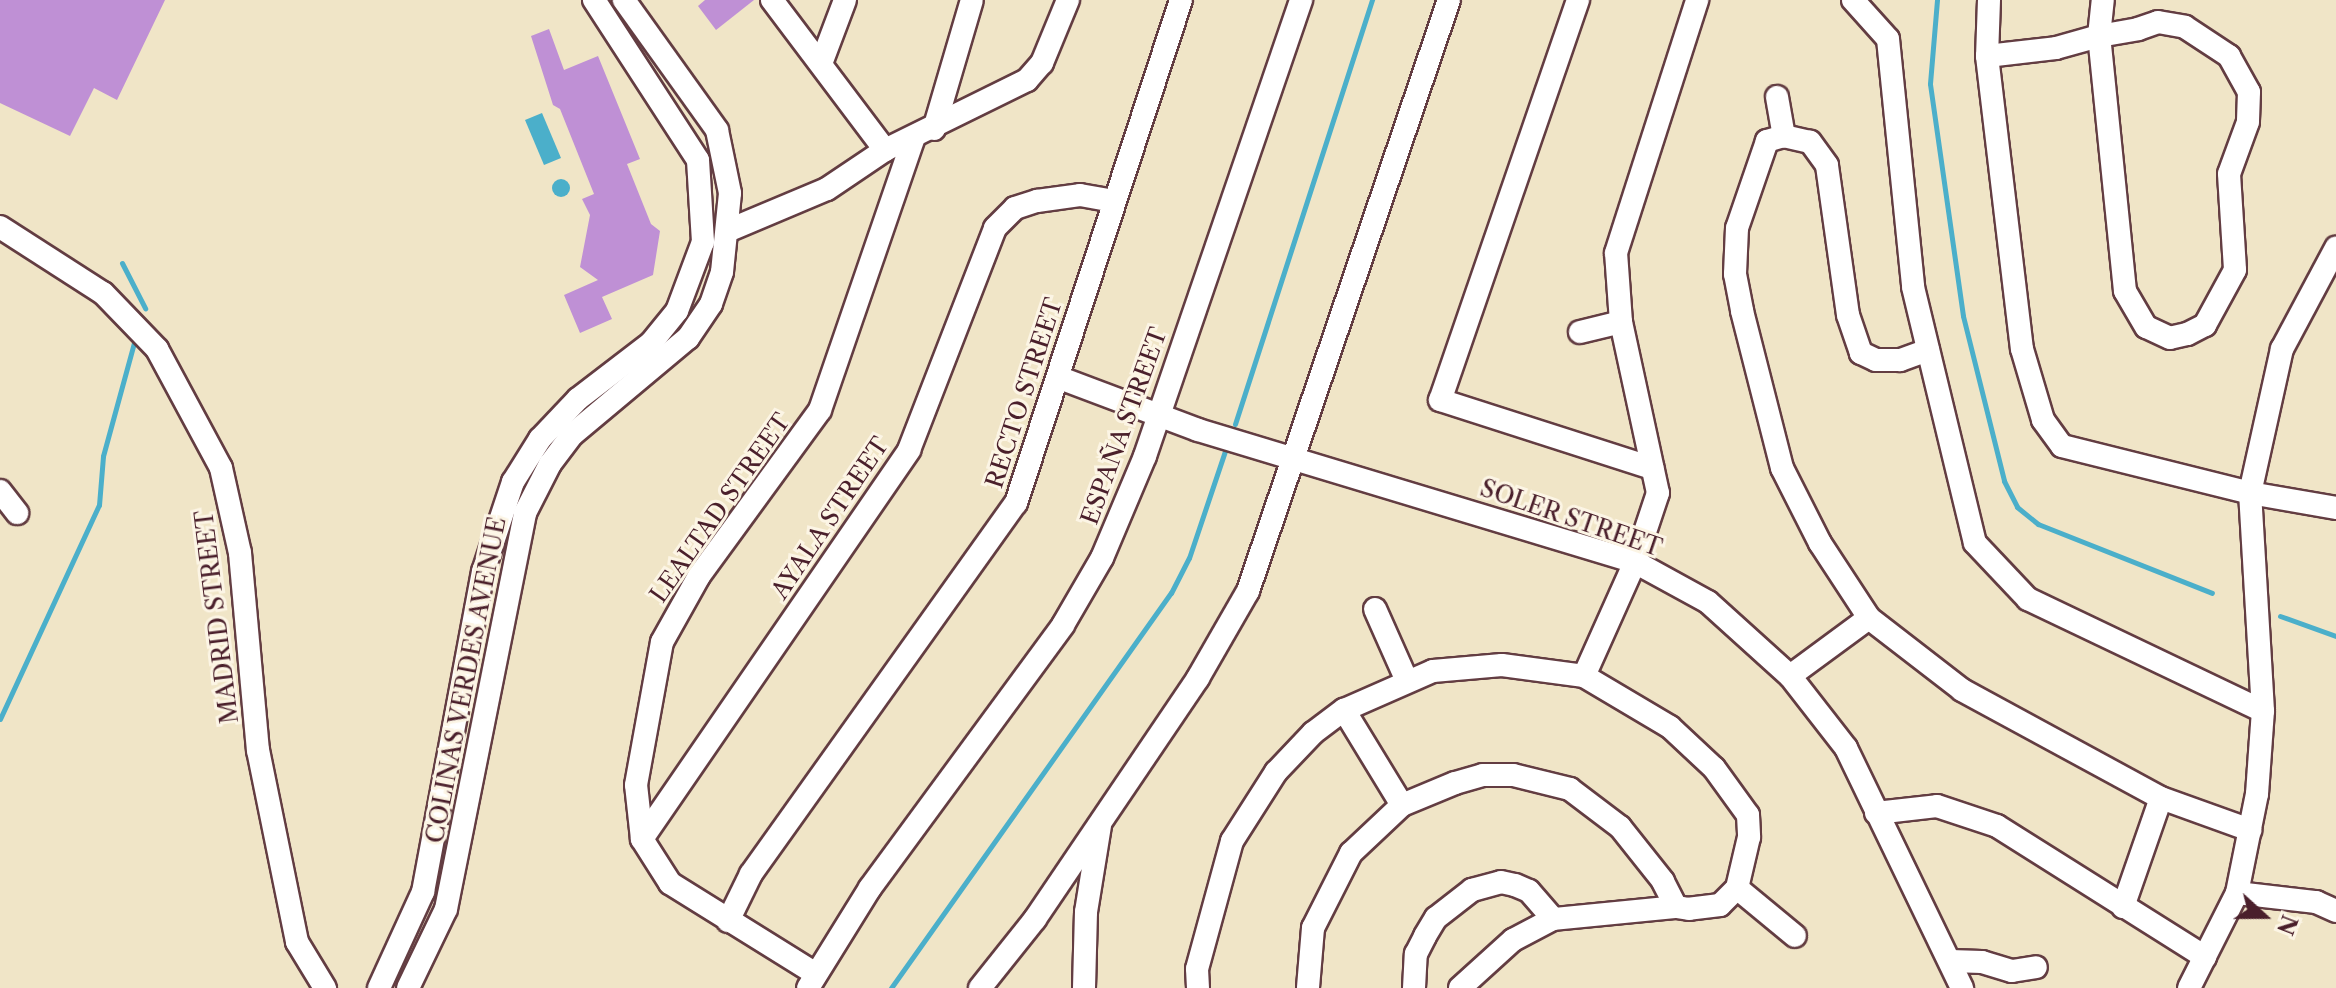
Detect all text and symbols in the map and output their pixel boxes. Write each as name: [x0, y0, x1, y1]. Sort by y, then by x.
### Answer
street label: RECTO STREET: [980, 294, 1068, 492]
street label: ESPAÑA STREET: [1075, 323, 1173, 529]
street label: LEALTAD STREET: [644, 408, 796, 608]
street label: AYALA STREET: [765, 431, 895, 605]
street label: SOLER STREET: [1476, 473, 1666, 563]
street label: MADRID STREET: [190, 509, 244, 725]
street label: COLINAS VERDES AVENUE: [420, 513, 512, 847]
north arrow: [2224, 876, 2304, 956]
text: N: [2271, 911, 2303, 939]

